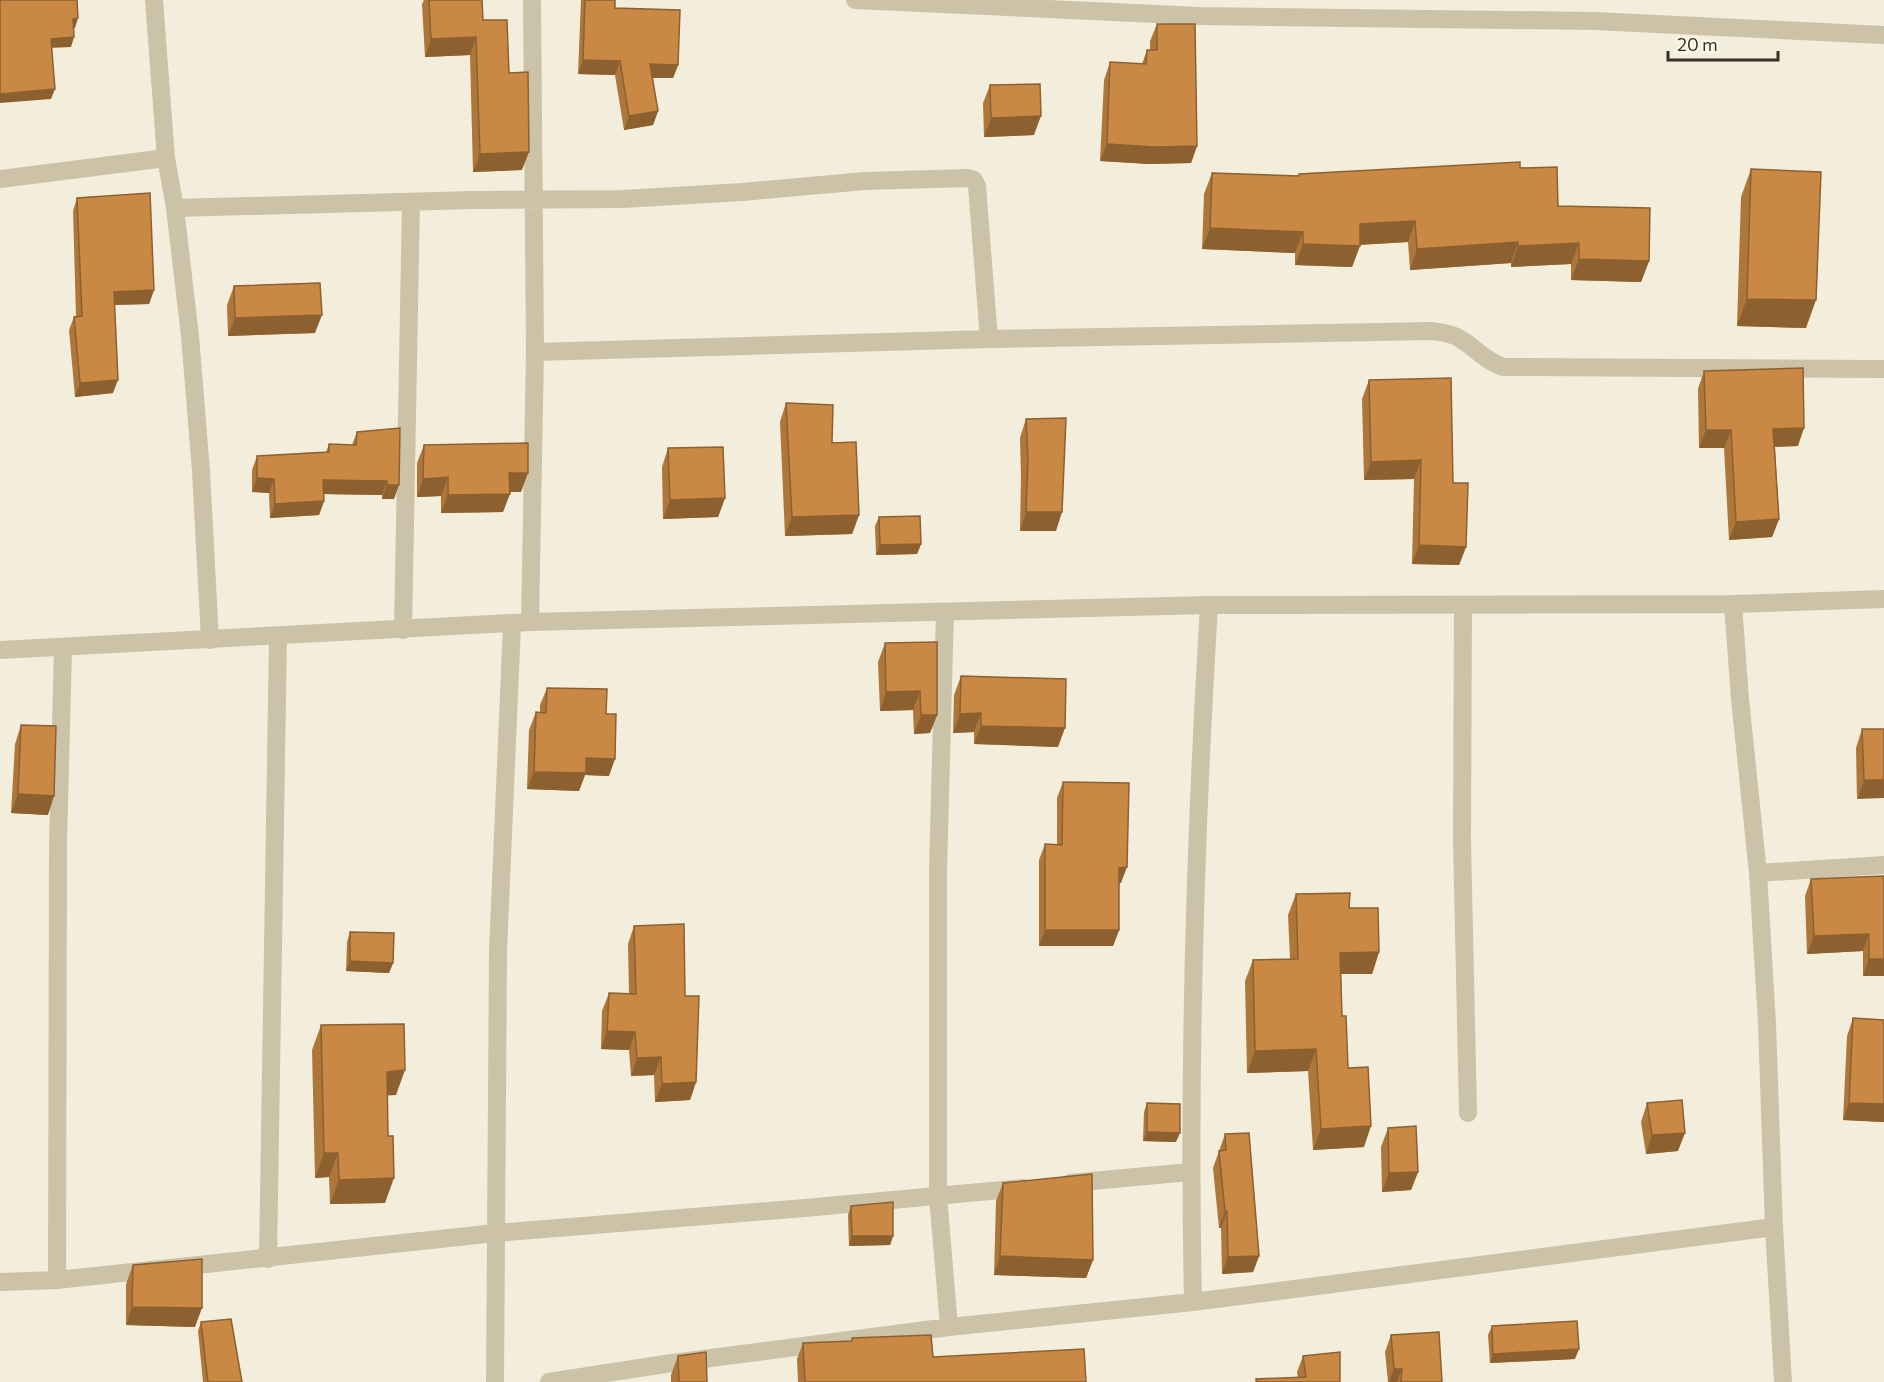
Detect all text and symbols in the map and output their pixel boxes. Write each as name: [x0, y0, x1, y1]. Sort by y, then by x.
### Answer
scale bar: [1668, 24, 1778, 62]
text: 20 m: [1677, 33, 1718, 55]

